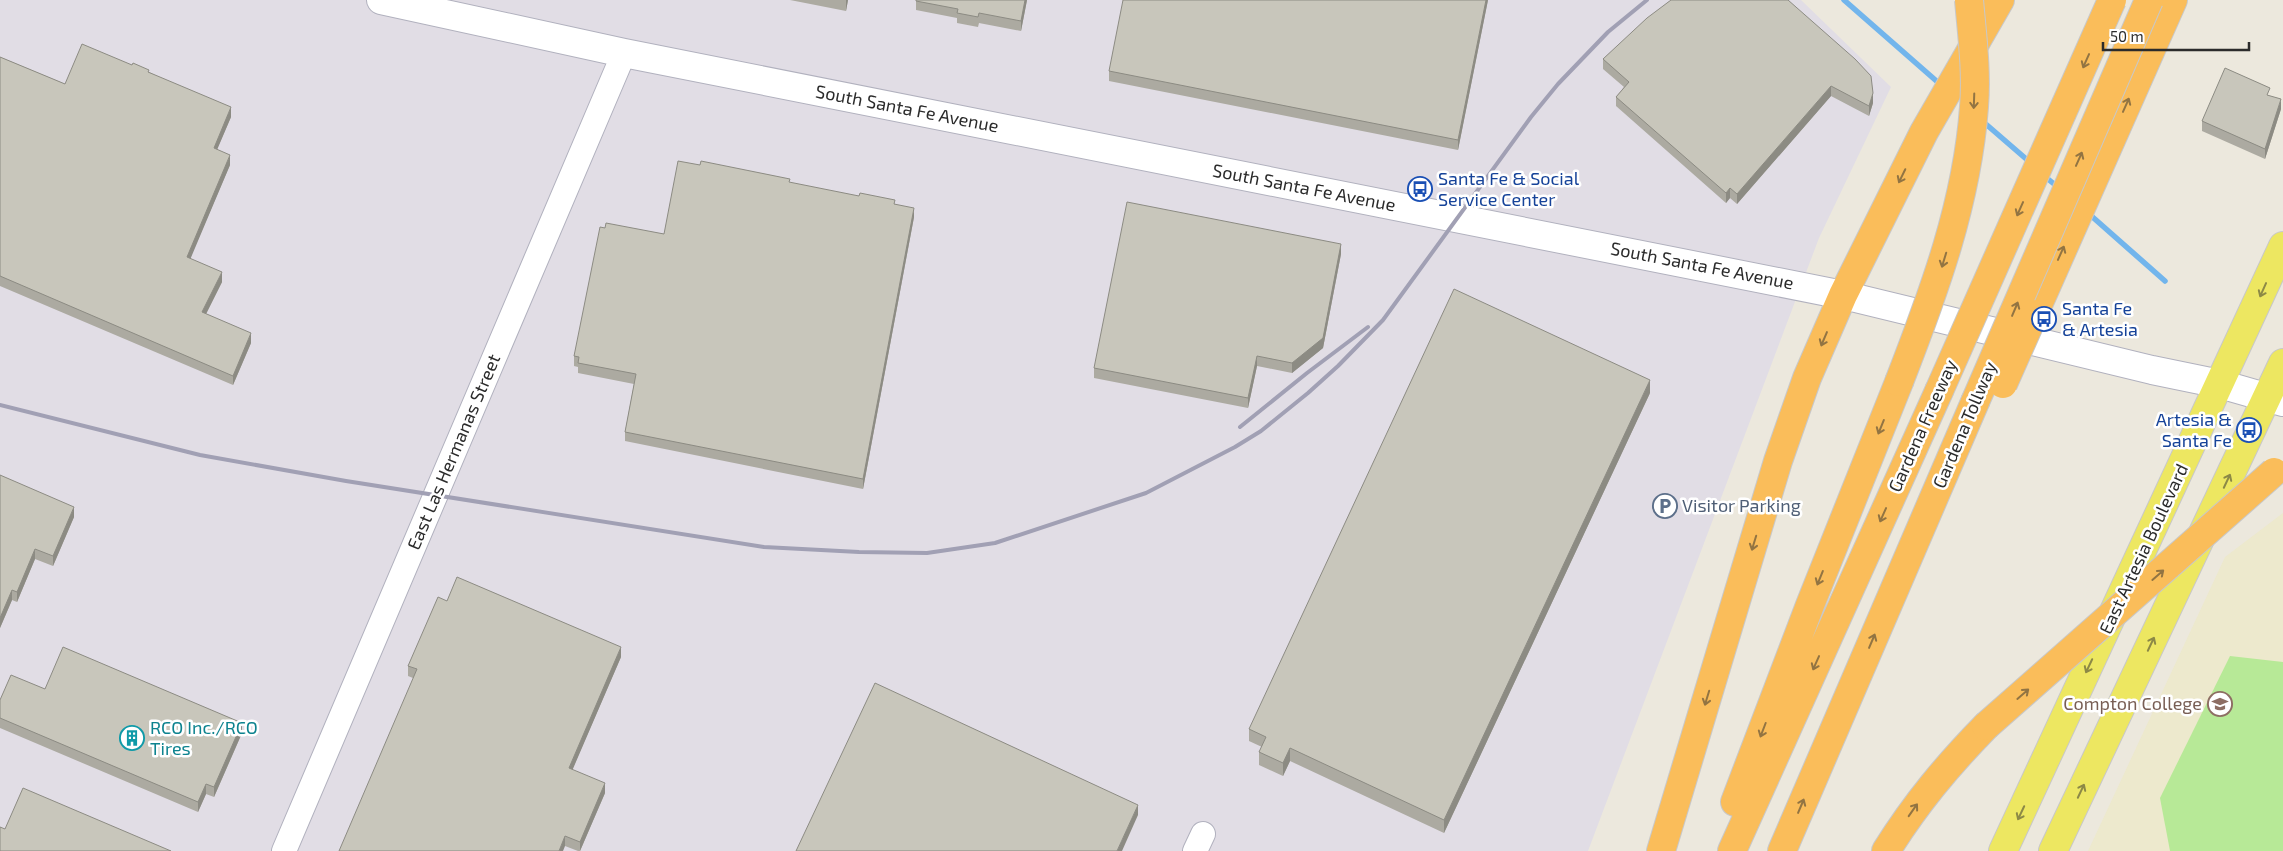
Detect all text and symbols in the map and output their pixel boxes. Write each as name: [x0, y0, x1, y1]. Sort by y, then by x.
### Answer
scale bar: [2103, 20, 2249, 52]
text: 50 m: [2110, 27, 2144, 45]
one-way arrow: [2080, 53, 2090, 68]
street label: South Santa Fe Avenue: [814, 79, 1001, 137]
one-way arrow: [1969, 92, 1979, 109]
one-way arrow: [2122, 98, 2132, 113]
one-way arrow: [2075, 152, 2085, 167]
street label: South Santa Fe Avenue: [1211, 158, 1398, 216]
place label: Santa Fe & Social Service Center: [1438, 167, 1580, 210]
one-way arrow: [1897, 168, 1907, 183]
bus stop icon: Santa Fe & Social Service Center: [1407, 176, 1433, 202]
one-way arrow: [2014, 201, 2024, 216]
street label: South Santa Fe Avenue: [1609, 236, 1796, 294]
one-way arrow: [2056, 246, 2066, 261]
one-way arrow: [1939, 252, 1949, 268]
one-way arrow: [2257, 282, 2267, 297]
place label: Santa Fe & Artesia: [2062, 297, 2138, 340]
one-way arrow: [2011, 301, 2020, 317]
bus stop icon: Santa Fe & Artesia: [2031, 306, 2057, 332]
one-way arrow: [1818, 332, 1827, 347]
street label: East Las Hermanas Street: [402, 350, 504, 553]
street label: Gardena Freeway: [1883, 356, 1961, 495]
street label: Gardena Tollway: [1927, 358, 2001, 491]
place label: Artesia & Santa Fe: [2156, 408, 2232, 451]
bus stop icon: Artesia & Santa Fe: [2236, 417, 2262, 443]
one-way arrow: [1876, 419, 1886, 434]
street label: East Artesia Boulevard: [2094, 460, 2192, 637]
one-way arrow: [2223, 474, 2233, 489]
parking icon: Visitor Parking: [1652, 493, 1678, 519]
place label: Visitor Parking: [1682, 494, 1801, 516]
one-way arrow: [1878, 507, 1888, 522]
one-way arrow: [1748, 534, 1758, 550]
one-way arrow: [2152, 569, 2165, 580]
one-way arrow: [1815, 570, 1825, 585]
one-way arrow: [1868, 634, 1878, 649]
one-way arrow: [2146, 637, 2156, 652]
one-way arrow: [1811, 655, 1821, 670]
one-way arrow: [2084, 658, 2094, 673]
one-way arrow: [2016, 688, 2029, 699]
one-way arrow: [1702, 690, 1712, 706]
school or university icon: Compton College: [2207, 691, 2233, 717]
place label: Compton College: [2063, 692, 2202, 714]
place label: RCO Inc./RCO Tires: [150, 716, 258, 759]
one-way arrow: [1757, 722, 1766, 737]
building icon: RCO Inc./RCO Tires: [119, 725, 145, 751]
one-way arrow: [2077, 784, 2086, 799]
one-way arrow: [1797, 799, 1807, 814]
one-way arrow: [1907, 804, 1918, 817]
one-way arrow: [2015, 805, 2025, 820]

